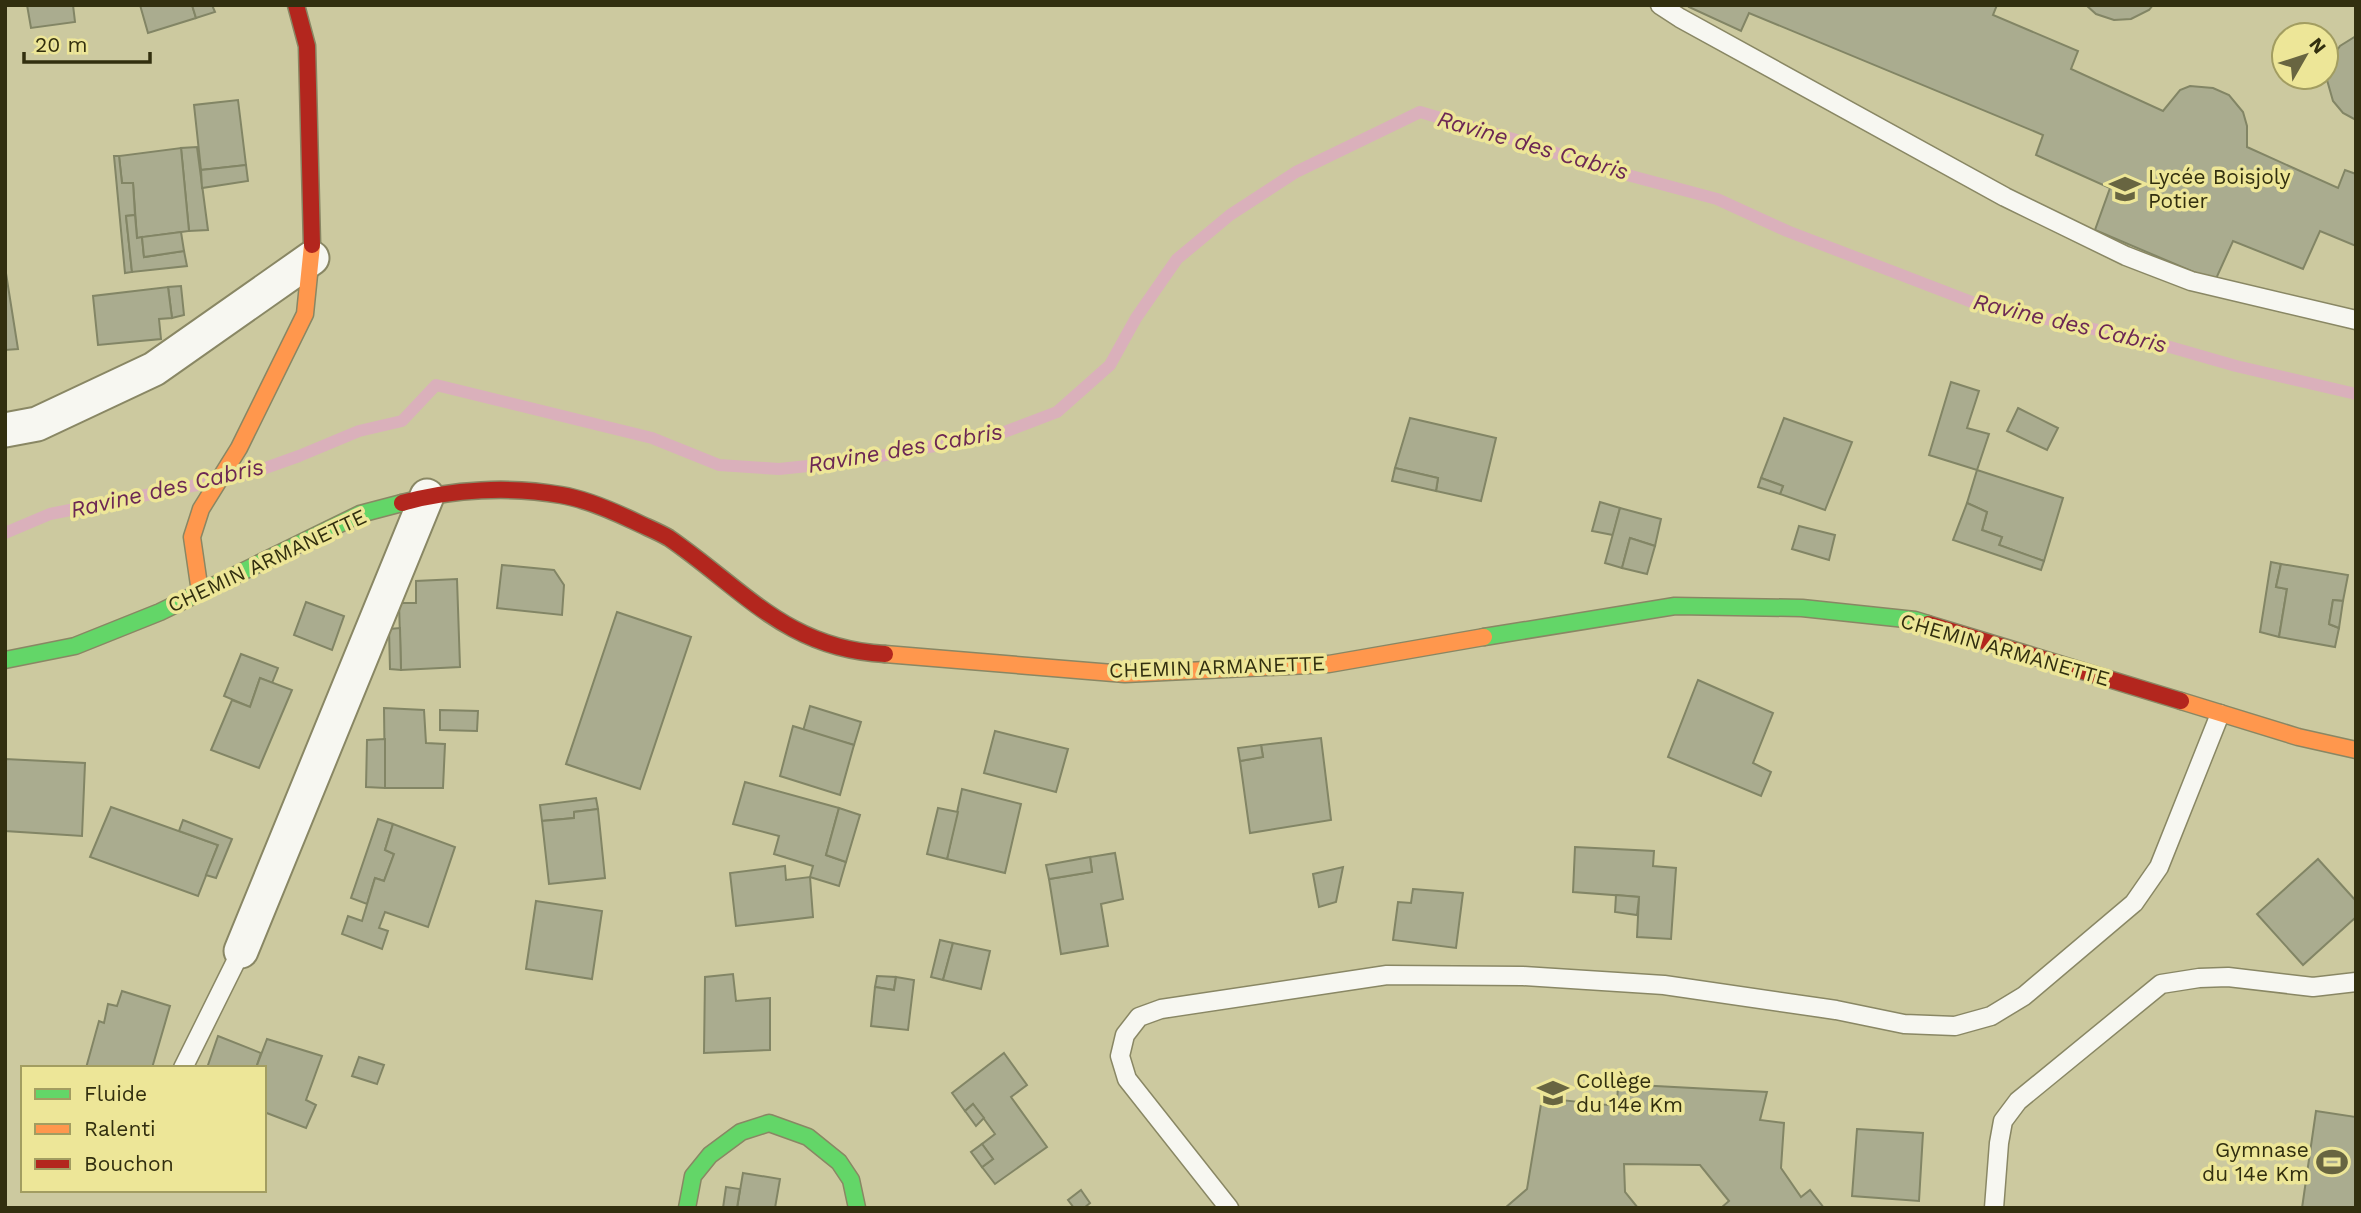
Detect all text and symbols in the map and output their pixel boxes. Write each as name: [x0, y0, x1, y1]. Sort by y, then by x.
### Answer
scale bar: [24, 21, 150, 65]
north arrow: [2270, 21, 2340, 91]
text: 20 m: [35, 32, 87, 57]
text: N: [2304, 33, 2331, 58]
water label: Ravine des Cabris: [1434, 105, 1632, 186]
place label: Lycée Boisjoly Potier: [2148, 164, 2291, 213]
school or university icon: Lycée Boisjoly Potier: [2108, 172, 2142, 206]
water label: Ravine des Cabris: [1971, 288, 2169, 359]
water label: Ravine des Cabris: [806, 418, 1005, 479]
water label: Ravine des Cabris: [68, 453, 267, 524]
street label: CHEMIN ARMANETTE: [163, 504, 370, 618]
street label: CHEMIN ARMANETTE: [1898, 608, 2113, 691]
street label: CHEMIN ARMANETTE: [1108, 650, 1326, 683]
legend: [21, 1066, 266, 1192]
place label: Collège du 14e Km: [1576, 1068, 1683, 1117]
school or university icon: Collège du 14e Km: [1536, 1076, 1570, 1110]
text: Fluide: [84, 1081, 147, 1106]
text: Ralenti: [84, 1116, 156, 1141]
place label: Gymnase du 14e Km: [2202, 1137, 2309, 1186]
sports icon: Gymnase du 14e Km: [2315, 1145, 2349, 1179]
text: Bouchon: [84, 1151, 174, 1176]

